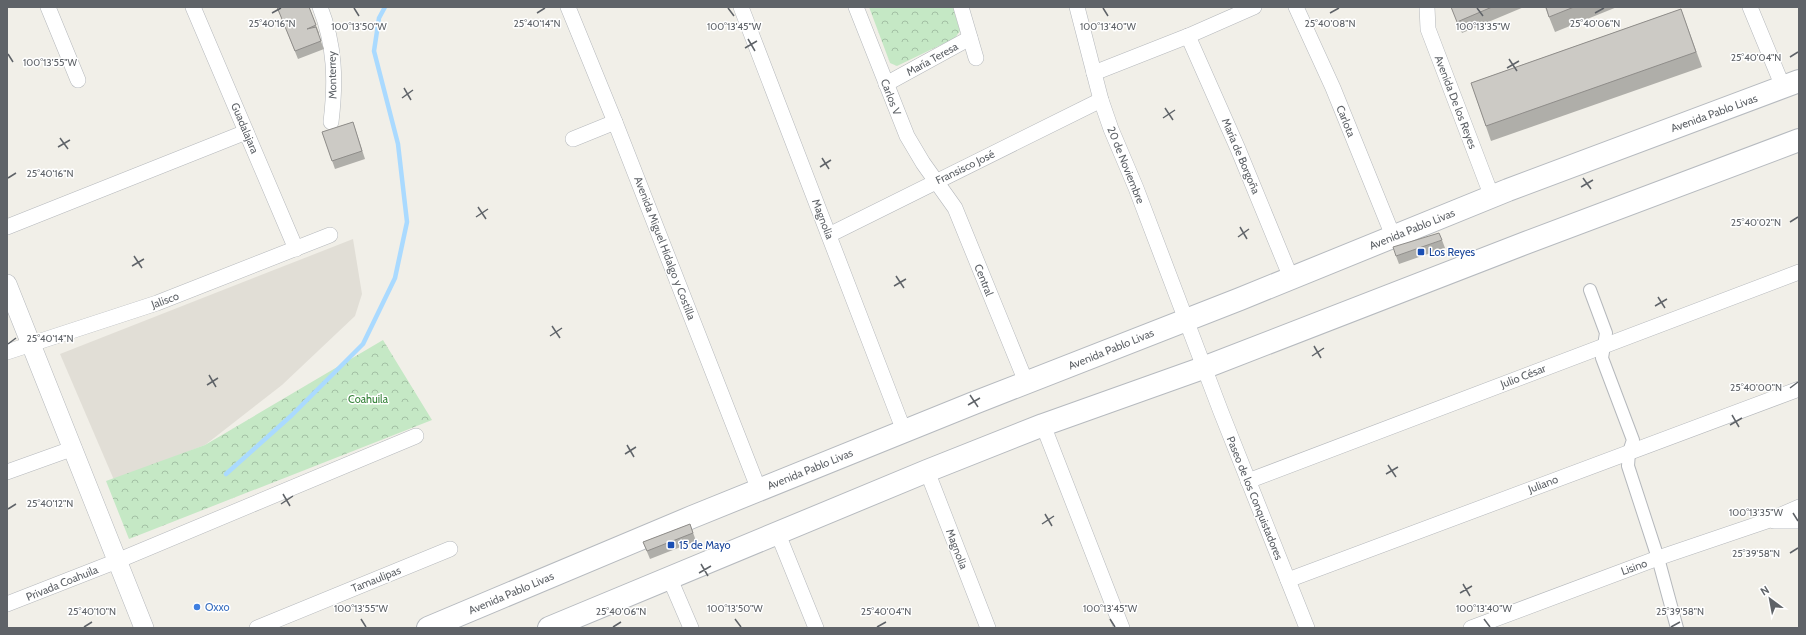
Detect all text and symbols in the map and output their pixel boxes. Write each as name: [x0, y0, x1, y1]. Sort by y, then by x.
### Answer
text: 25°40'16"N: [249, 17, 295, 30]
text: 25°40'14"N: [514, 17, 560, 30]
text: 25°40'08"N: [1304, 17, 1356, 30]
text: 25°40'06"N: [1570, 17, 1620, 30]
text: 100°13'50"W: [331, 20, 387, 33]
text: 100°13'45"W: [707, 20, 762, 33]
text: 100°13'40"W: [1080, 20, 1136, 33]
text: 100°13'35"W: [1456, 20, 1511, 33]
street label: María Teresa: [904, 39, 961, 79]
street label: Monterrey: [325, 50, 339, 99]
text: 25°40'04"N: [1731, 51, 1781, 64]
street label: Avenida De los Reyes: [1432, 53, 1480, 151]
text: 100°13'55"W: [23, 56, 78, 69]
street label: Carlos V: [878, 77, 904, 117]
street label: Avenida Pablo Livas: [1669, 91, 1760, 135]
street label: Guadalajara: [228, 100, 262, 156]
street label: Carlota: [1333, 103, 1359, 140]
street label: María de Borgoña: [1219, 116, 1264, 197]
street label: 20 de Noviembre: [1104, 124, 1148, 206]
street label: Fransisco José: [933, 147, 997, 187]
text: 25°40'16"N: [27, 167, 73, 180]
street label: Avenida Miguel Hidalgo y Costilla: [631, 174, 699, 322]
street label: Magnolia: [809, 197, 837, 242]
street label: Avenida Pablo Livas: [1367, 205, 1457, 253]
text: 25°40'02"N: [1731, 216, 1781, 229]
place label: Los Reyes: [1429, 245, 1476, 259]
marker: Los Reyes: [1416, 247, 1426, 257]
street label: Central: [971, 262, 997, 298]
street label: Jalisco: [148, 289, 181, 312]
street label: Avenida Pablo Livas: [1066, 325, 1156, 373]
text: 25°40'14"N: [27, 332, 73, 345]
street label: Julio César: [1497, 361, 1548, 391]
text: 25°40'00"N: [1730, 381, 1782, 394]
park label: Coahuila: [348, 392, 389, 406]
street label: Paseo de los Conquistadores: [1224, 434, 1286, 562]
street label: Avenida Pablo Livas: [765, 445, 855, 493]
street label: Juliano: [1525, 472, 1560, 496]
text: 25°40'12"N: [27, 497, 73, 510]
text: 100°13'35"W: [1729, 506, 1784, 519]
street label: Magnolia: [943, 527, 971, 572]
place label: 15 de Mayo: [679, 538, 731, 552]
marker: 15 de Mayo: [666, 540, 676, 550]
text: 25°39'58"N: [1732, 547, 1780, 560]
street label: Lisino: [1619, 556, 1649, 578]
street label: Privada Coahuila: [24, 562, 101, 604]
street label: Tamaulipas: [349, 563, 403, 595]
street label: Avenida Pablo Livas: [466, 569, 556, 617]
north arrow: [1750, 579, 1790, 619]
text: N: [1758, 583, 1772, 599]
place label: Oxxo: [205, 600, 230, 614]
marker: Oxxo: [192, 602, 202, 612]
text: 100°13'55"W: [334, 602, 389, 615]
text: 100°13'50"W: [707, 602, 763, 615]
text: 100°13'45"W: [1083, 602, 1138, 615]
text: 100°13'40"W: [1456, 602, 1512, 615]
text: 25°40'10"N: [68, 605, 116, 618]
text: 25°40'06"N: [596, 605, 646, 618]
text: 25°40'04"N: [861, 605, 911, 618]
text: 25°39'58"N: [1656, 605, 1704, 618]

